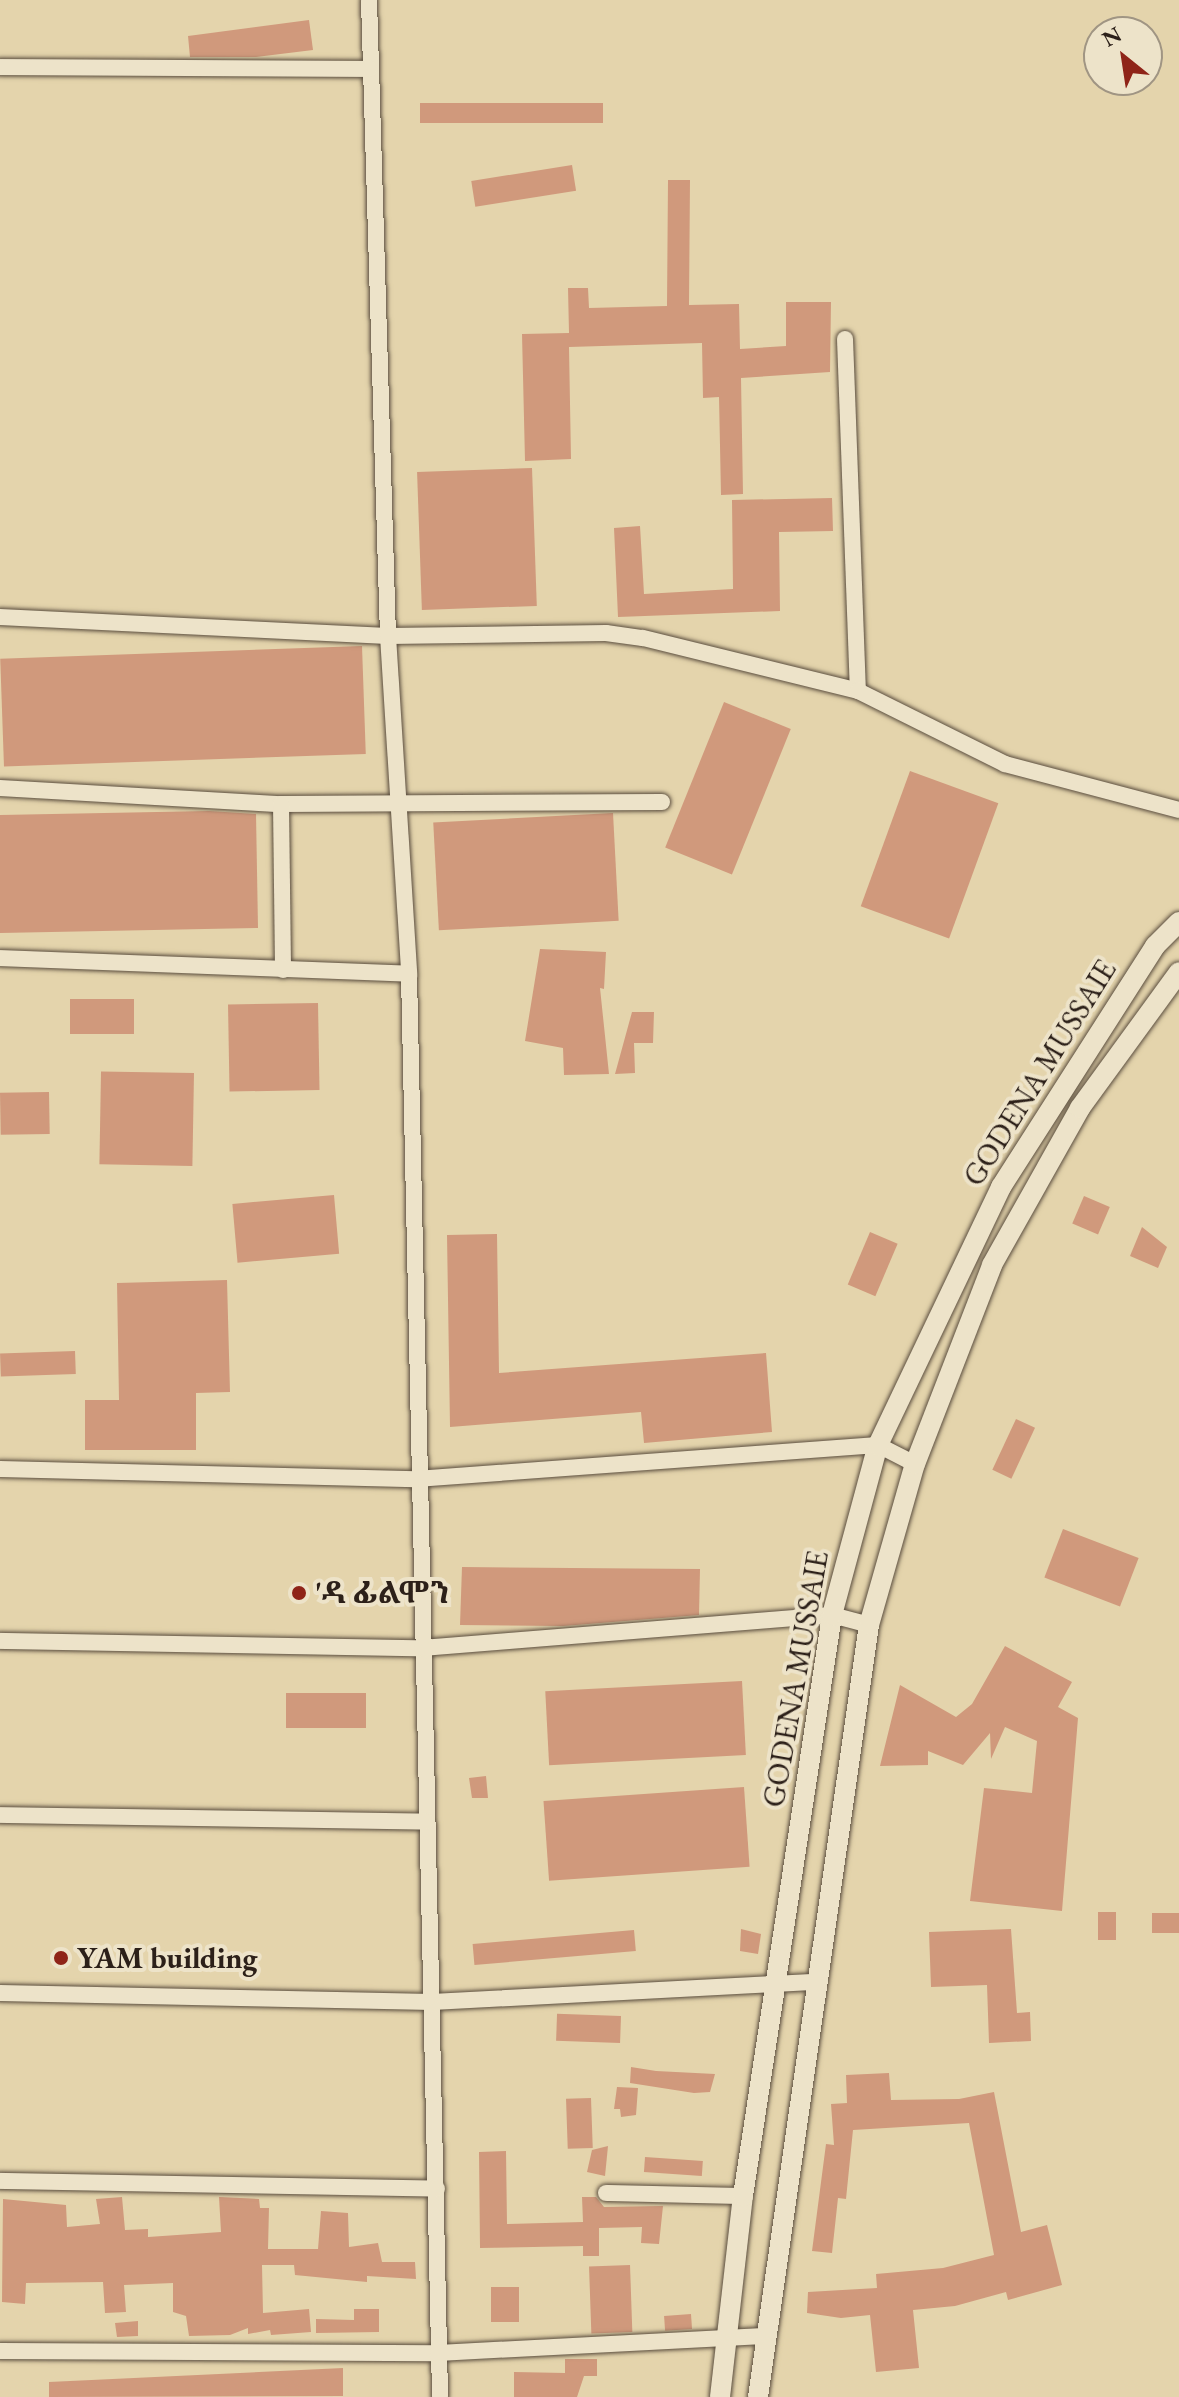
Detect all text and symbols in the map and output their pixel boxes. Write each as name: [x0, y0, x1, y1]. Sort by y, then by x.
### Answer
north arrow: [1083, 16, 1163, 96]
text: N: [1097, 20, 1127, 54]
street label: GODENA MUSSAIE: [956, 953, 1124, 1193]
street label: GODENA MUSSAIE: [756, 1548, 836, 1810]
place label: 'ዳ ፊልሞን: [315, 1575, 449, 1611]
marker: 'ዳ ፊልሞን: [290, 1584, 308, 1602]
place label: YAM building: [77, 1940, 257, 1976]
marker: YAM building: [52, 1949, 70, 1967]

